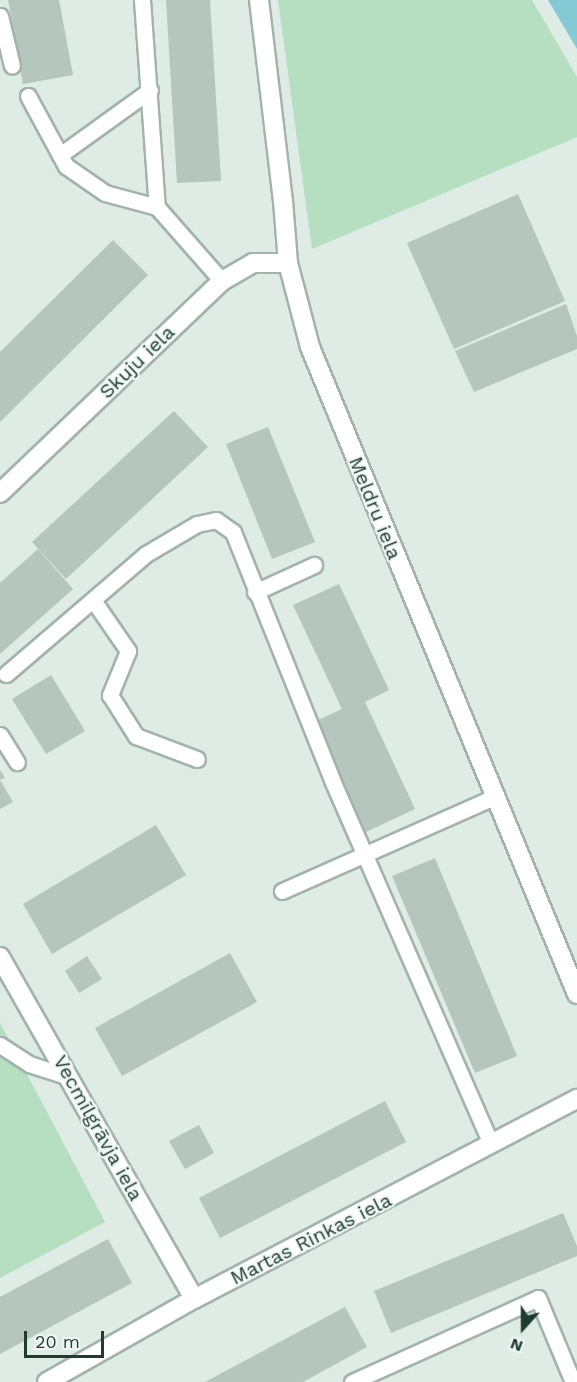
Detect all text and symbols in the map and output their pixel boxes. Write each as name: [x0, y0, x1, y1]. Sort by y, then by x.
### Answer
street label: Skuju iela: [94, 320, 180, 404]
street label: Meldru iela: [344, 453, 406, 563]
street label: Vecmīlgrāvja iela: [48, 1051, 148, 1205]
street label: Martas Rinkas iela: [226, 1188, 396, 1290]
north arrow: [493, 1298, 553, 1358]
scale bar: [27, 1319, 106, 1357]
text: 20 m: [35, 1331, 80, 1352]
text: N: [507, 1334, 525, 1356]

